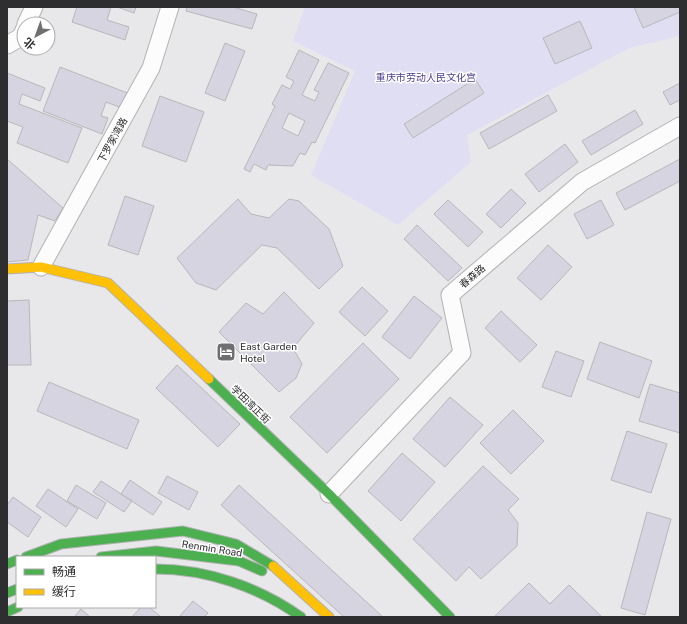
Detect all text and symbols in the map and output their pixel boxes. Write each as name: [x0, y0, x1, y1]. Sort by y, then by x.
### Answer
north arrow: [16, 16, 56, 56]
text: 北: [21, 35, 38, 52]
park label: 重庆市劳动人民文化宫: [376, 71, 476, 83]
street label: 下罗家湾路: [95, 115, 129, 165]
street label: 春森路: [457, 262, 487, 290]
place label: East Garden Hotel: [240, 340, 297, 364]
hotel icon: East Garden Hotel: [215, 341, 237, 363]
street label: 学田湾正街: [229, 382, 273, 426]
street label: Renmin Road: [181, 537, 243, 559]
legend: [16, 556, 156, 608]
text: 畅通: [52, 565, 76, 579]
text: 缓行: [52, 585, 76, 599]

